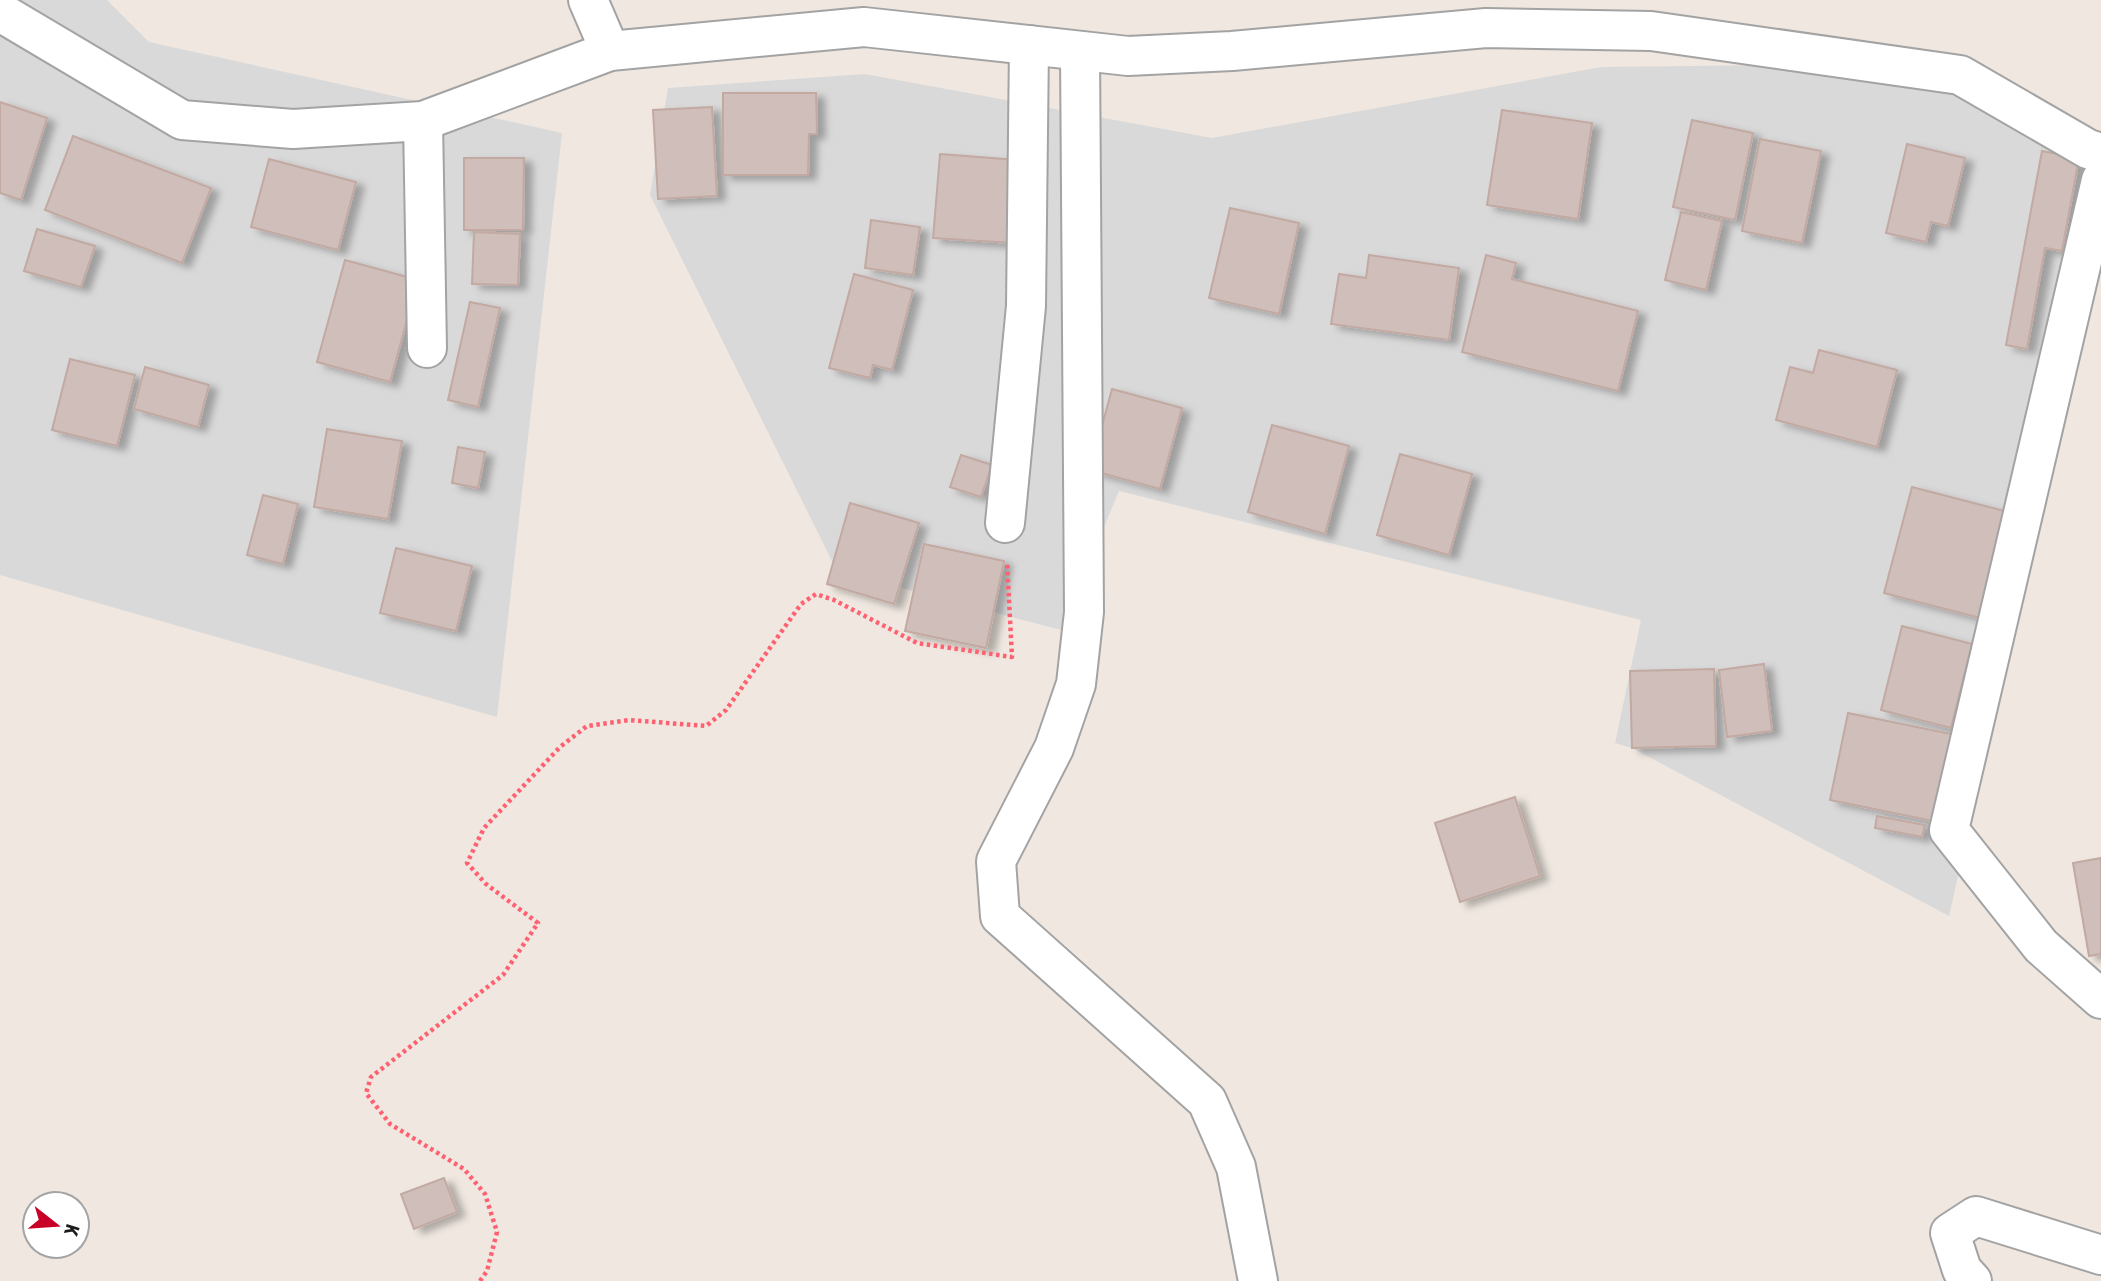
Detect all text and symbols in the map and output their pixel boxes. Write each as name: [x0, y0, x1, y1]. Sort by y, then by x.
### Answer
north arrow: [21, 1190, 91, 1260]
text: K: [59, 1221, 84, 1239]

